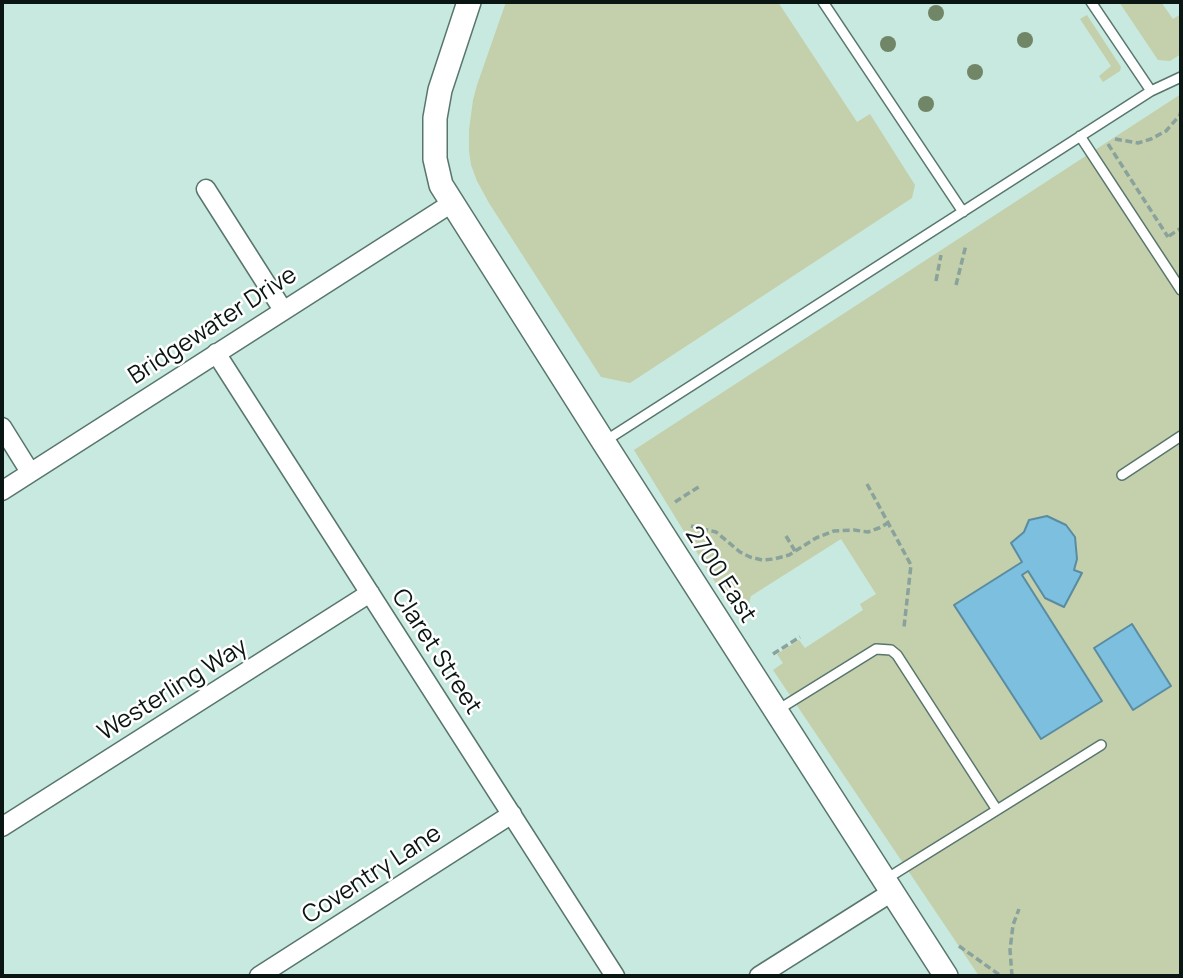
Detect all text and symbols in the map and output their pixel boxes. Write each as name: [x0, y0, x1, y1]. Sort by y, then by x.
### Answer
street label: Bridgewater Drive: [124, 261, 302, 391]
street label: 2700 East: [678, 521, 762, 629]
street label: Claret Street: [385, 584, 487, 720]
street label: Westerling Way: [93, 633, 253, 747]
street label: Coventry Lane: [297, 819, 447, 931]

